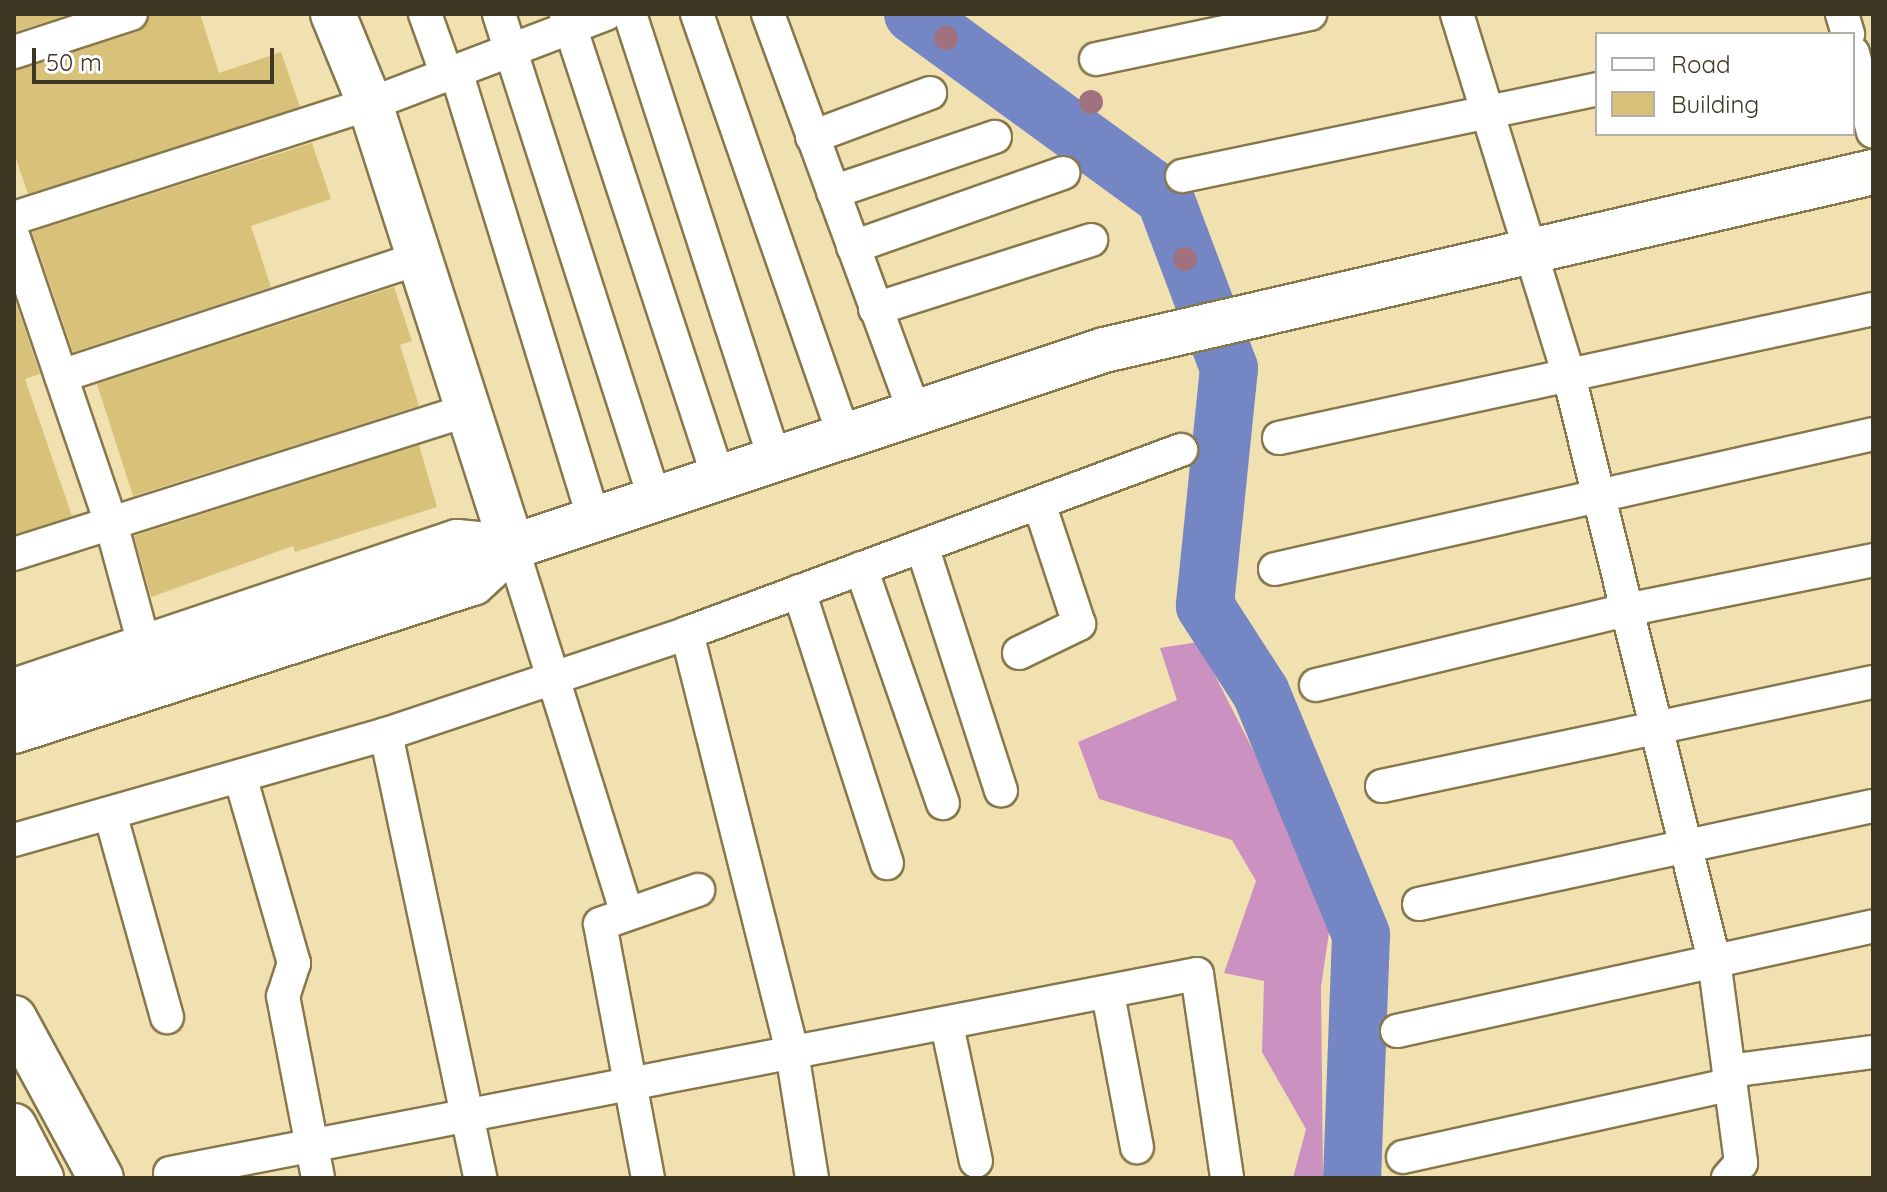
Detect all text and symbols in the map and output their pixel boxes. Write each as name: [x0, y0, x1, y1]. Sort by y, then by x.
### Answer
scale bar: [36, 32, 278, 82]
legend: [1595, 32, 1855, 136]
text: 50 m: [46, 47, 102, 77]
text: Road: [1671, 49, 1731, 79]
text: Building: [1671, 89, 1759, 119]

